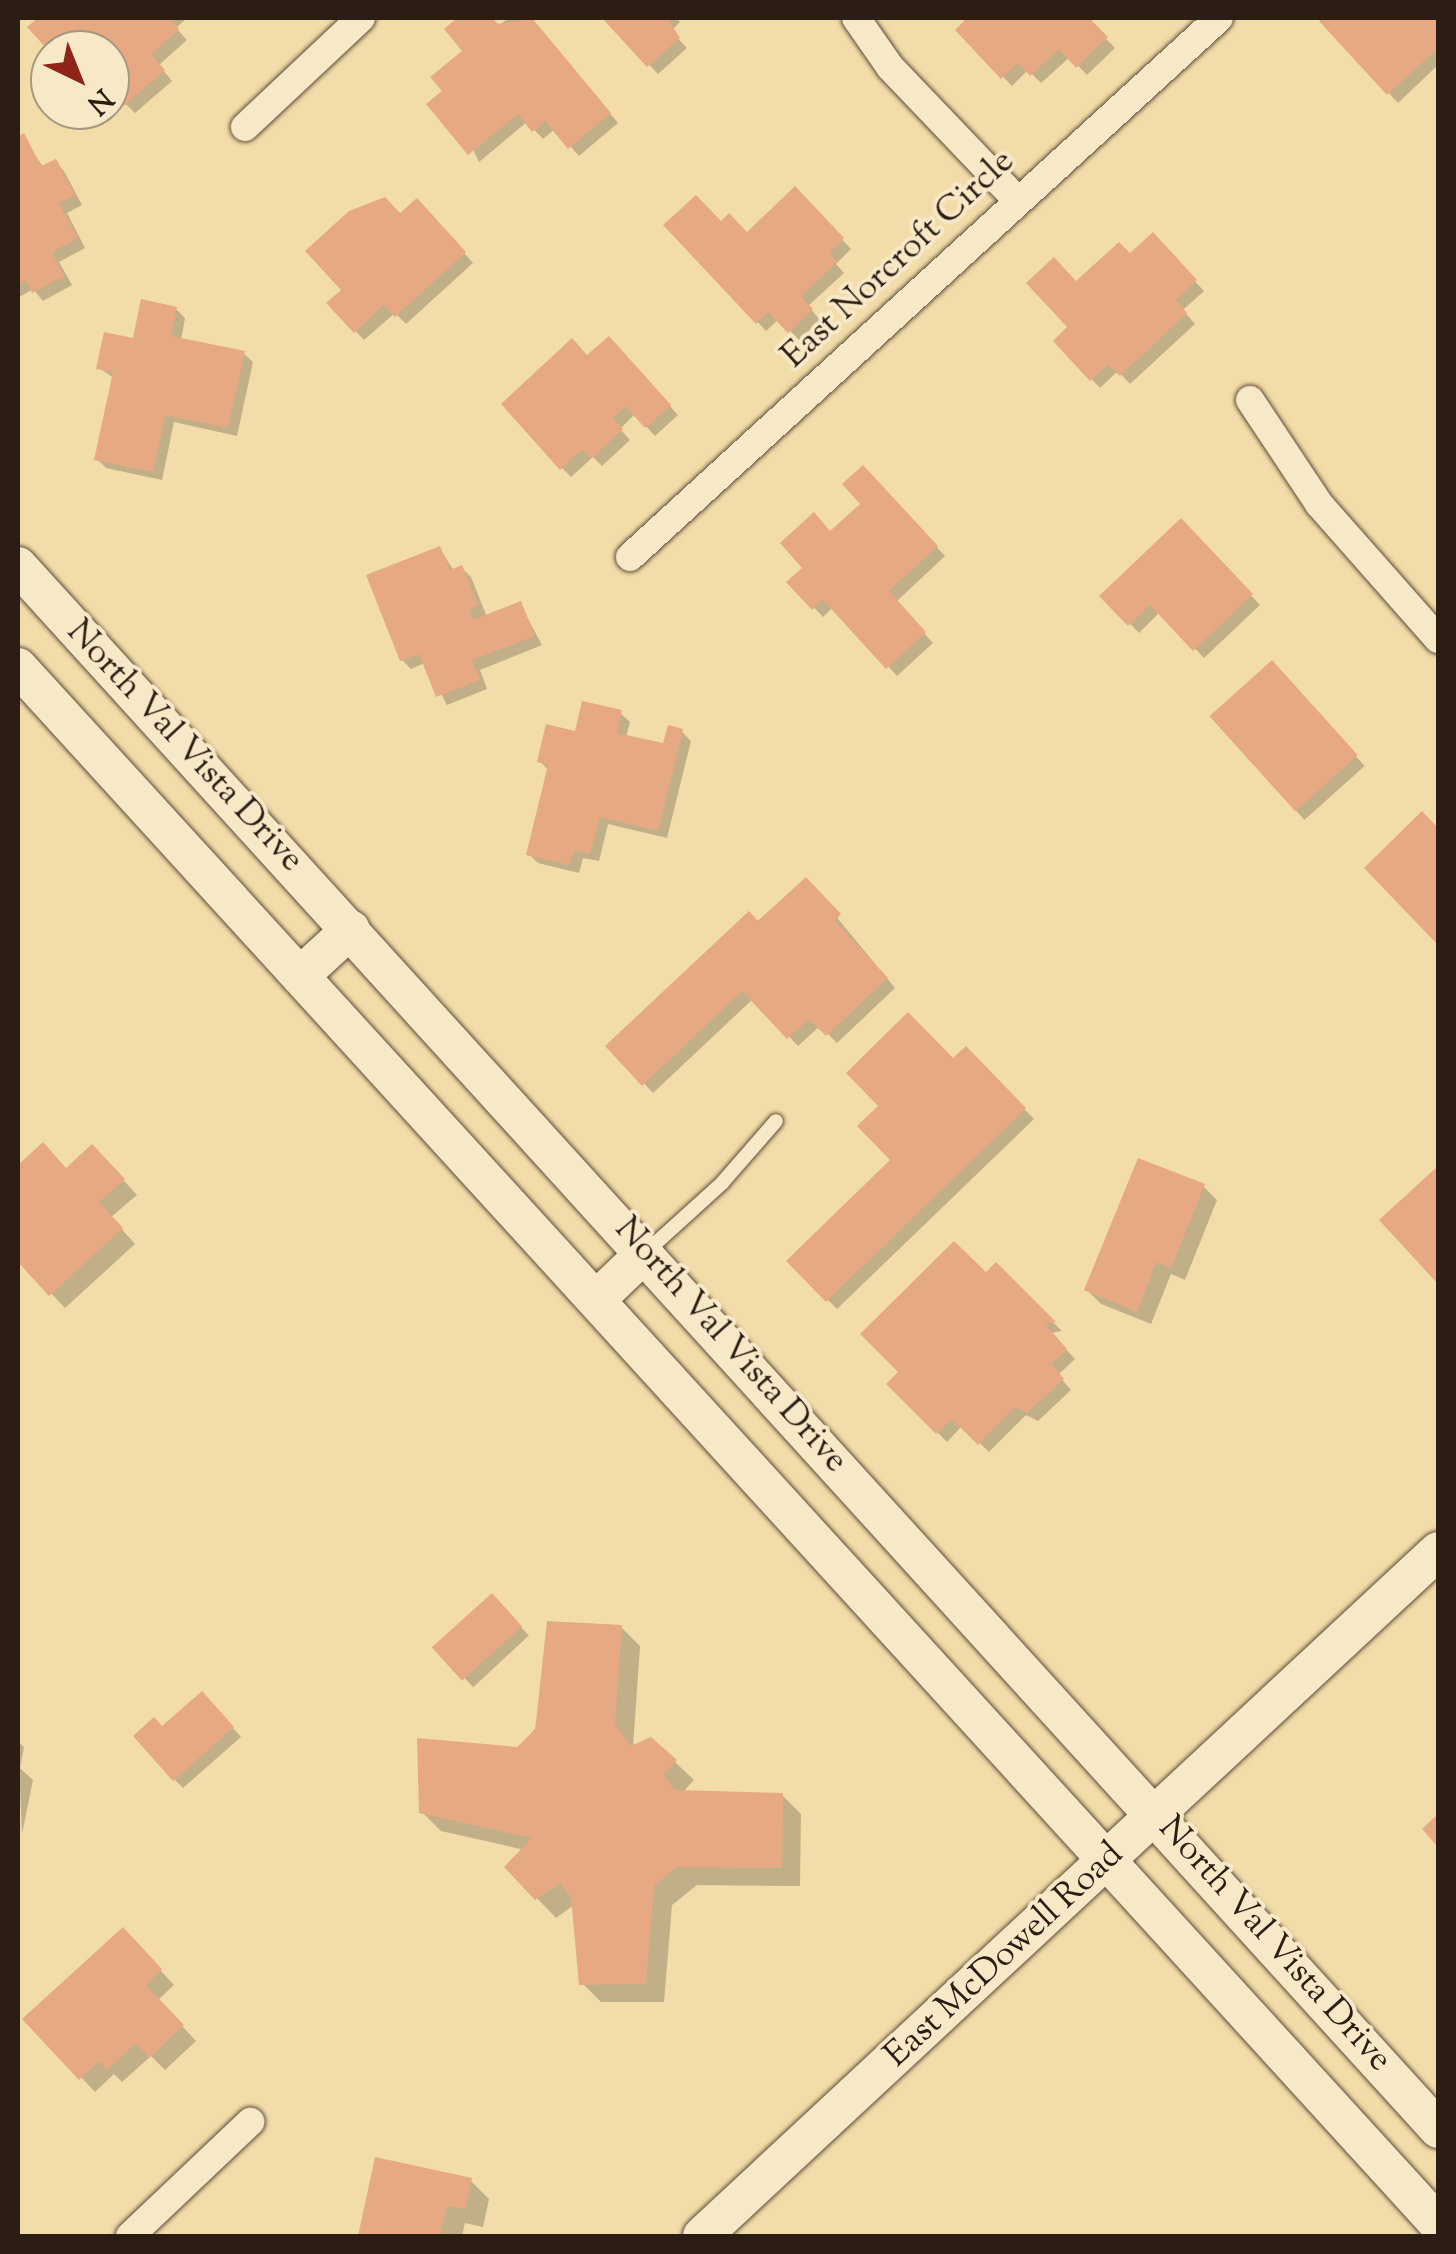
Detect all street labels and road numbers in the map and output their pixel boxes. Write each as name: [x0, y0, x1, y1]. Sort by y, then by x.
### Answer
street label: East Norcroft Circle: [774, 142, 1024, 378]
street label: North Val Vista Drive: [57, 612, 311, 882]
street label: North Val Vista Drive: [604, 1210, 856, 1482]
street label: North Val Vista Drive: [1148, 1809, 1400, 2081]
street label: East McDowell Road: [877, 1835, 1133, 2077]

